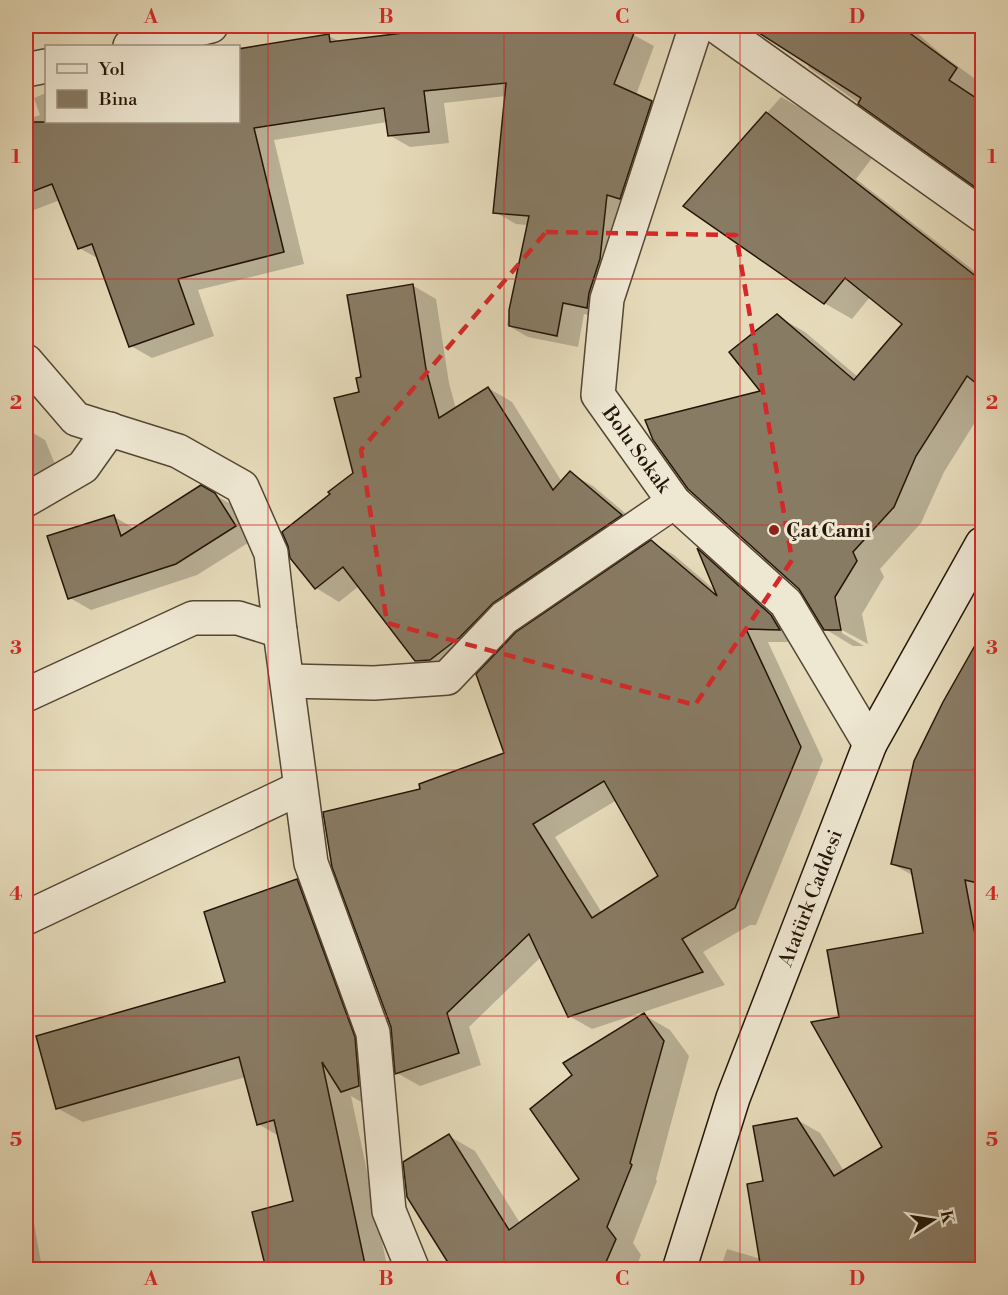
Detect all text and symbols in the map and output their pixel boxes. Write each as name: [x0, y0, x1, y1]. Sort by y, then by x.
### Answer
text: A: [143, 5, 159, 30]
text: B: [378, 5, 394, 30]
text: C: [615, 5, 629, 30]
text: D: [849, 5, 865, 30]
legend: [45, 45, 240, 123]
text: Yol: [98, 58, 126, 81]
text: Bina: [98, 88, 138, 111]
text: 1: [11, 145, 21, 170]
text: 1: [987, 145, 997, 170]
text: 2: [10, 391, 22, 416]
text: 2: [986, 391, 998, 416]
street label: Bolu Sokak: [595, 401, 677, 499]
place label: Çat Cami: [786, 519, 872, 544]
marker: Çat Cami: [767, 523, 781, 537]
text: 3: [10, 636, 22, 661]
text: 3: [986, 636, 998, 661]
street label: Atatürk Caddesi: [773, 826, 849, 972]
text: 4: [9, 882, 23, 907]
text: 4: [985, 882, 999, 907]
text: 5: [10, 1128, 22, 1153]
text: 5: [986, 1128, 998, 1153]
north arrow: [903, 1190, 963, 1250]
text: K: [936, 1209, 958, 1227]
text: A: [143, 1267, 159, 1292]
text: B: [378, 1267, 394, 1292]
text: C: [615, 1267, 629, 1292]
text: D: [849, 1267, 865, 1292]

